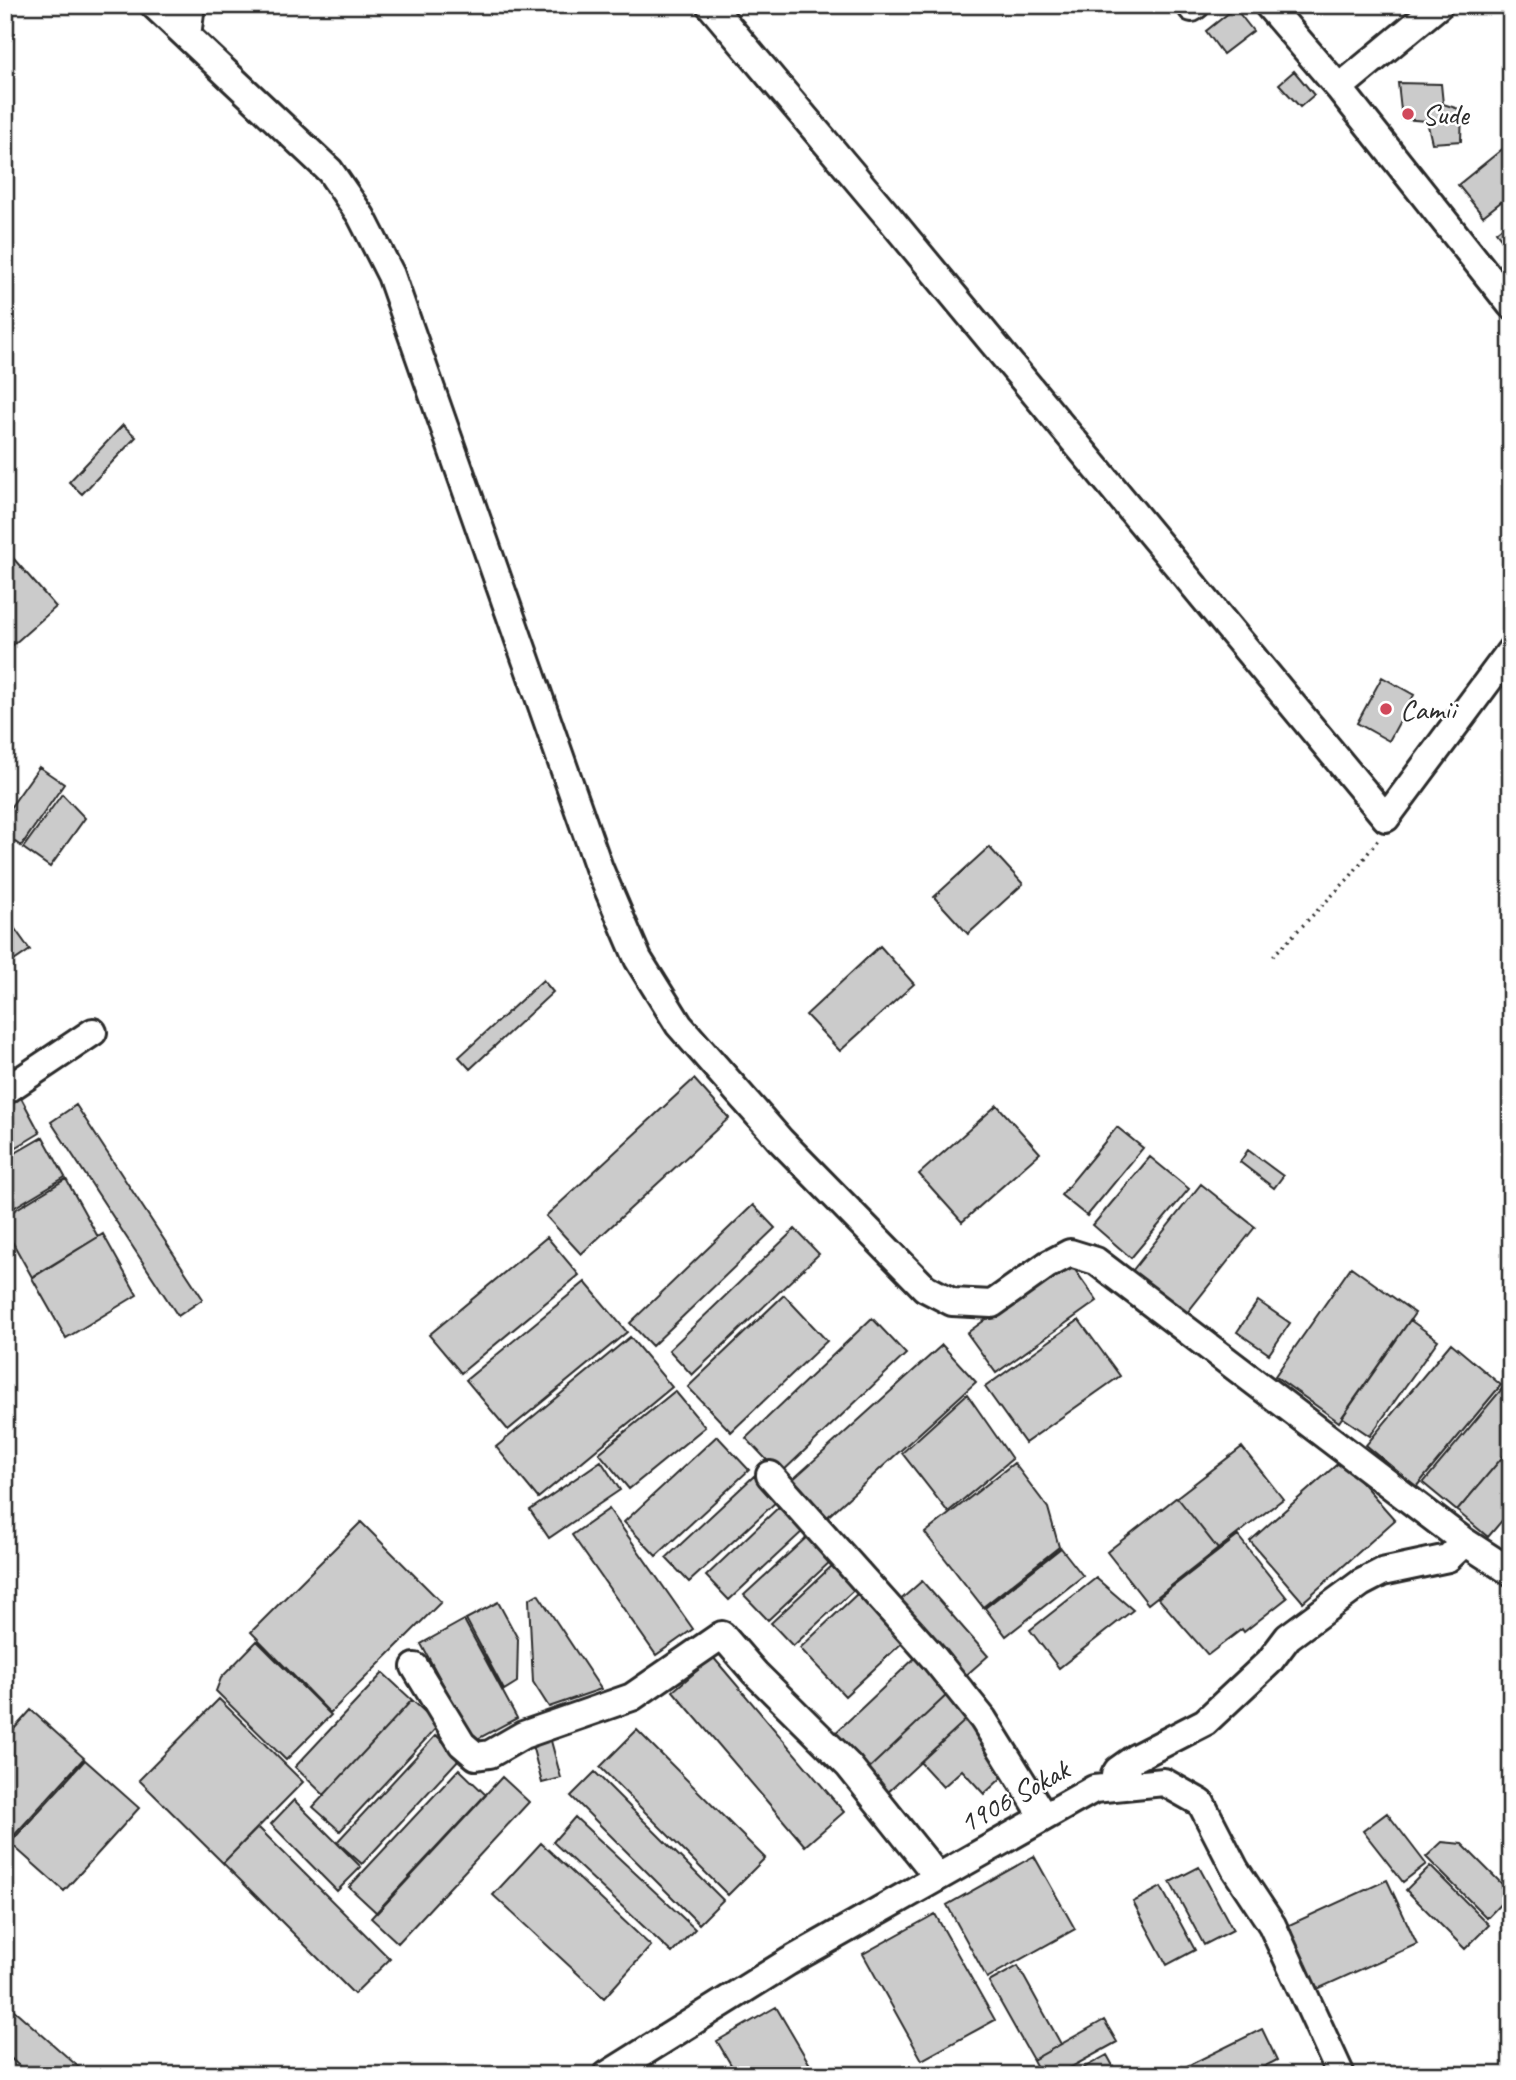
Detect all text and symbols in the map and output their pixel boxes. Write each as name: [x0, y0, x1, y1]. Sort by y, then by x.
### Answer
place label: Sude: [1422, 95, 1471, 133]
marker: Sude: [1400, 106, 1416, 122]
place label: Camii: [1400, 690, 1459, 728]
marker: Camii: [1378, 701, 1394, 717]
street label: 1906 Sokak: [952, 1749, 1078, 1842]

